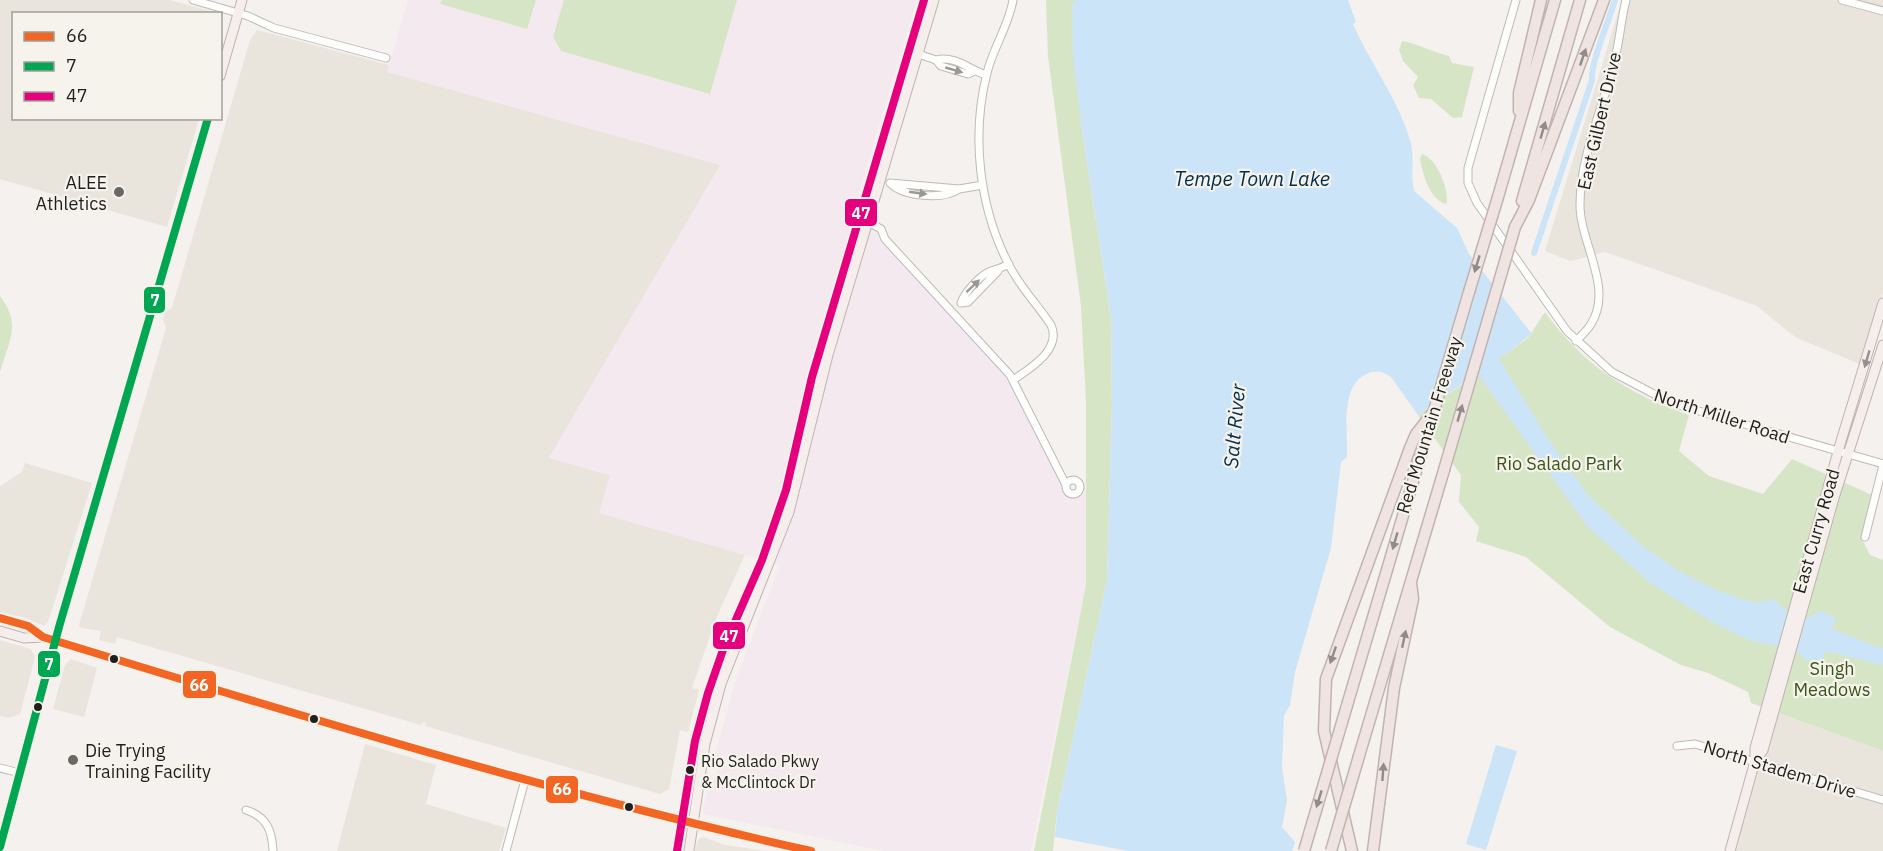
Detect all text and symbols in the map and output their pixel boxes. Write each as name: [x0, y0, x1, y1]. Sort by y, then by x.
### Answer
legend: [12, 12, 222, 120]
text: 66: [66, 24, 88, 47]
one-way arrow: [1578, 48, 1588, 66]
street label: East Gilbert Drive: [1572, 50, 1626, 192]
text: 7: [66, 54, 77, 77]
one-way arrow: [945, 66, 963, 75]
text: 47: [66, 84, 88, 107]
one-way arrow: [1539, 121, 1548, 139]
water label: Tempe Town Lake: [1174, 165, 1330, 192]
place label: ALEE Athletics: [36, 171, 107, 215]
marker: ALEE Athletics: [112, 185, 126, 199]
one-way arrow: [909, 189, 928, 198]
line badge: 47: [844, 198, 878, 227]
text: 47: [851, 203, 871, 223]
one-way arrow: [1472, 255, 1481, 273]
one-way arrow: [966, 279, 981, 293]
line badge: 7: [143, 286, 166, 314]
text: 7: [150, 290, 160, 310]
street label: Red Mountain Freeway: [1391, 334, 1467, 516]
one-way arrow: [1862, 350, 1871, 368]
water label: Salt River: [1217, 382, 1251, 469]
street label: North Miller Road: [1651, 383, 1793, 449]
one-way arrow: [1456, 404, 1466, 423]
park label: Rio Salado Park: [1496, 452, 1623, 475]
street label: East Curry Road: [1787, 466, 1845, 596]
one-way arrow: [1389, 532, 1399, 550]
line badge: 47: [712, 621, 746, 650]
text: 47: [719, 626, 739, 646]
one-way arrow: [1400, 629, 1410, 648]
one-way arrow: [1327, 646, 1337, 664]
line badge: 7: [37, 650, 61, 678]
unlabelled marker: [108, 653, 120, 665]
text: 7: [44, 654, 54, 674]
park label: Singh Meadows: [1793, 657, 1871, 701]
line badge: 66: [182, 670, 217, 699]
text: 66: [189, 675, 209, 695]
unlabelled marker: [32, 701, 44, 713]
unlabelled marker: [308, 713, 320, 725]
street label: North Stadem Drive: [1701, 735, 1859, 803]
place label: Die Trying Training Facility: [85, 739, 211, 783]
place label: Rio Salado Pkwy & McClintock Dr: [701, 751, 819, 792]
marker: Die Trying Training Facility: [66, 753, 80, 767]
one-way arrow: [1378, 763, 1388, 782]
marker: Rio Salado Pkwy & McClintock Dr: [684, 764, 696, 776]
line badge: 66: [545, 775, 579, 804]
text: 66: [552, 779, 572, 799]
one-way arrow: [1314, 790, 1323, 808]
unlabelled marker: [623, 801, 635, 813]

